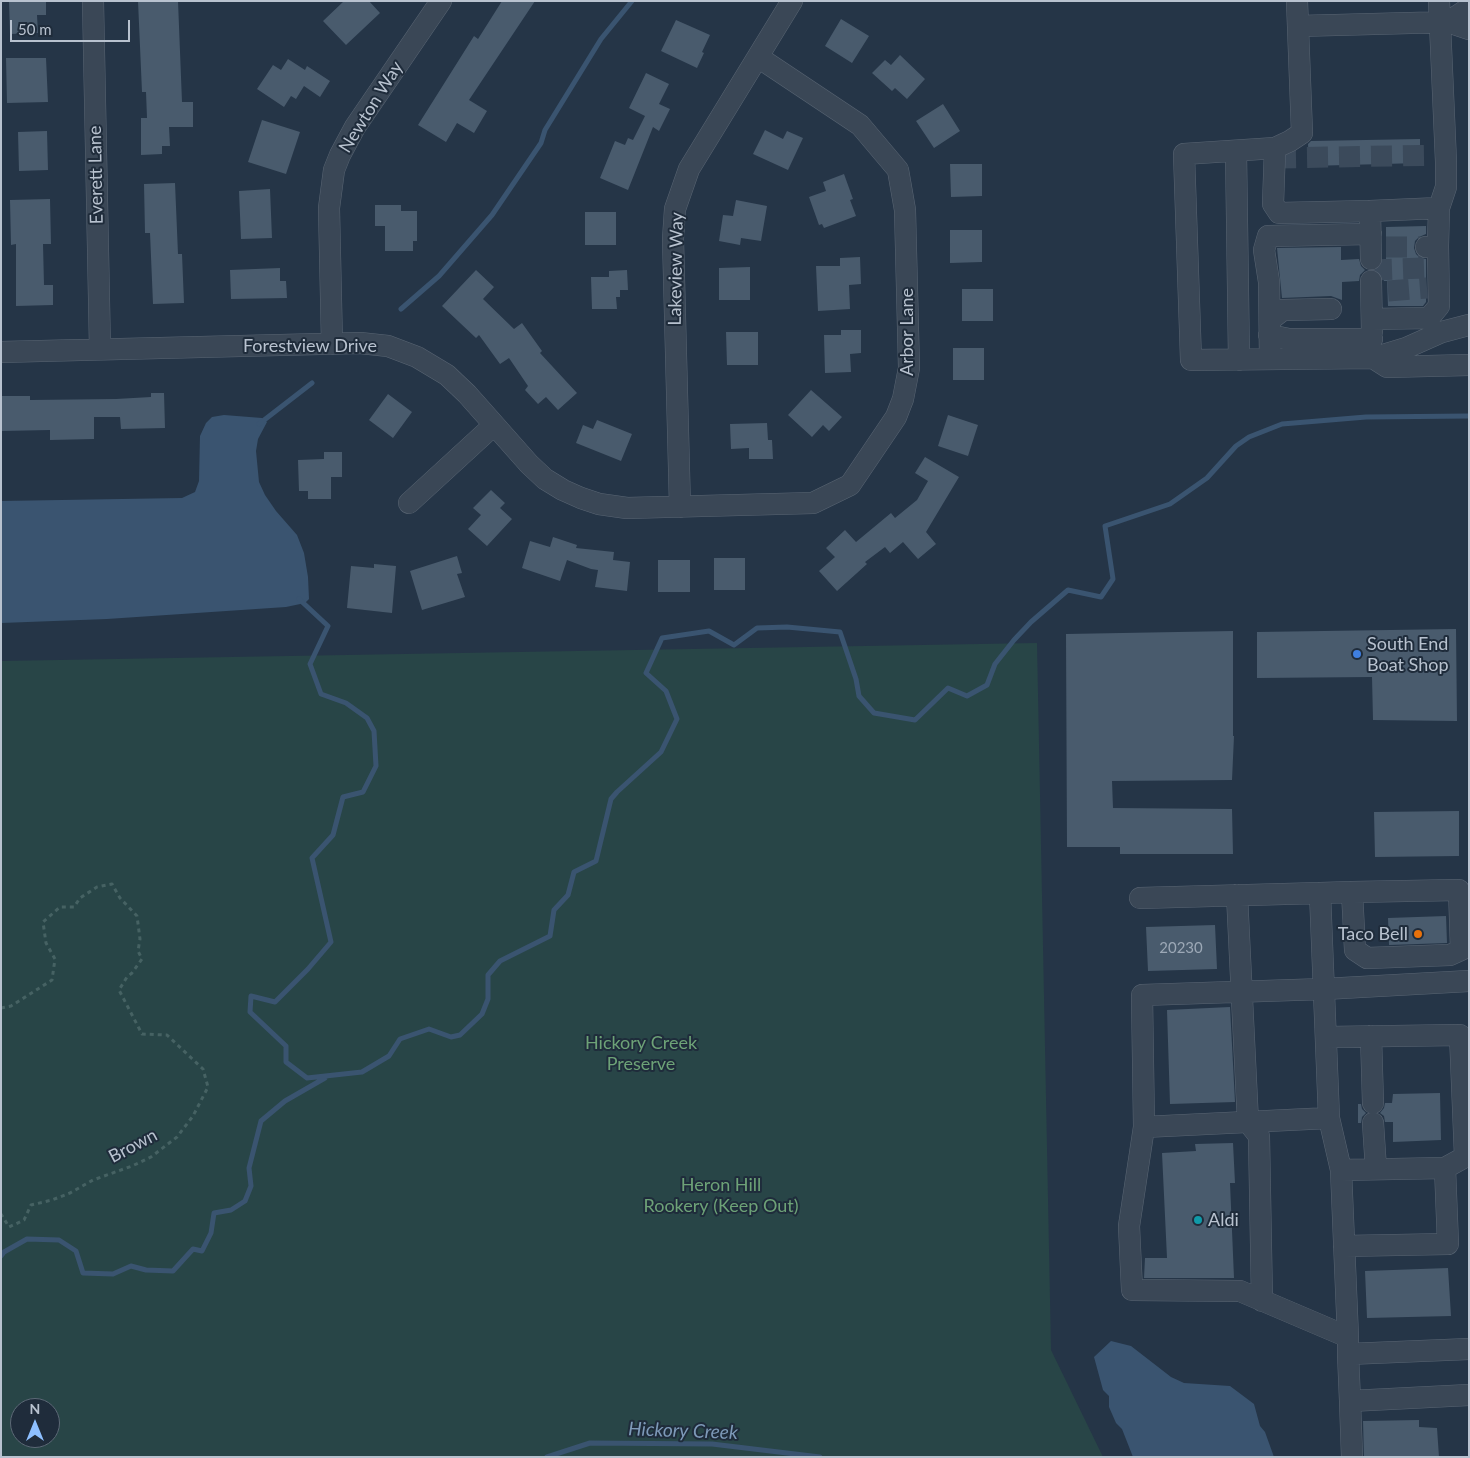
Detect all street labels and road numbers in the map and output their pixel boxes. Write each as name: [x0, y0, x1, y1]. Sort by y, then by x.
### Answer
street label: Newton Way: [334, 57, 408, 157]
street label: Everett Lane: [84, 125, 108, 225]
street label: Lakeview Way: [664, 212, 688, 326]
street label: Arbor Lane: [896, 288, 918, 376]
street label: Forestview Drive: [243, 335, 377, 357]
street label: Brown: [105, 1124, 161, 1168]

